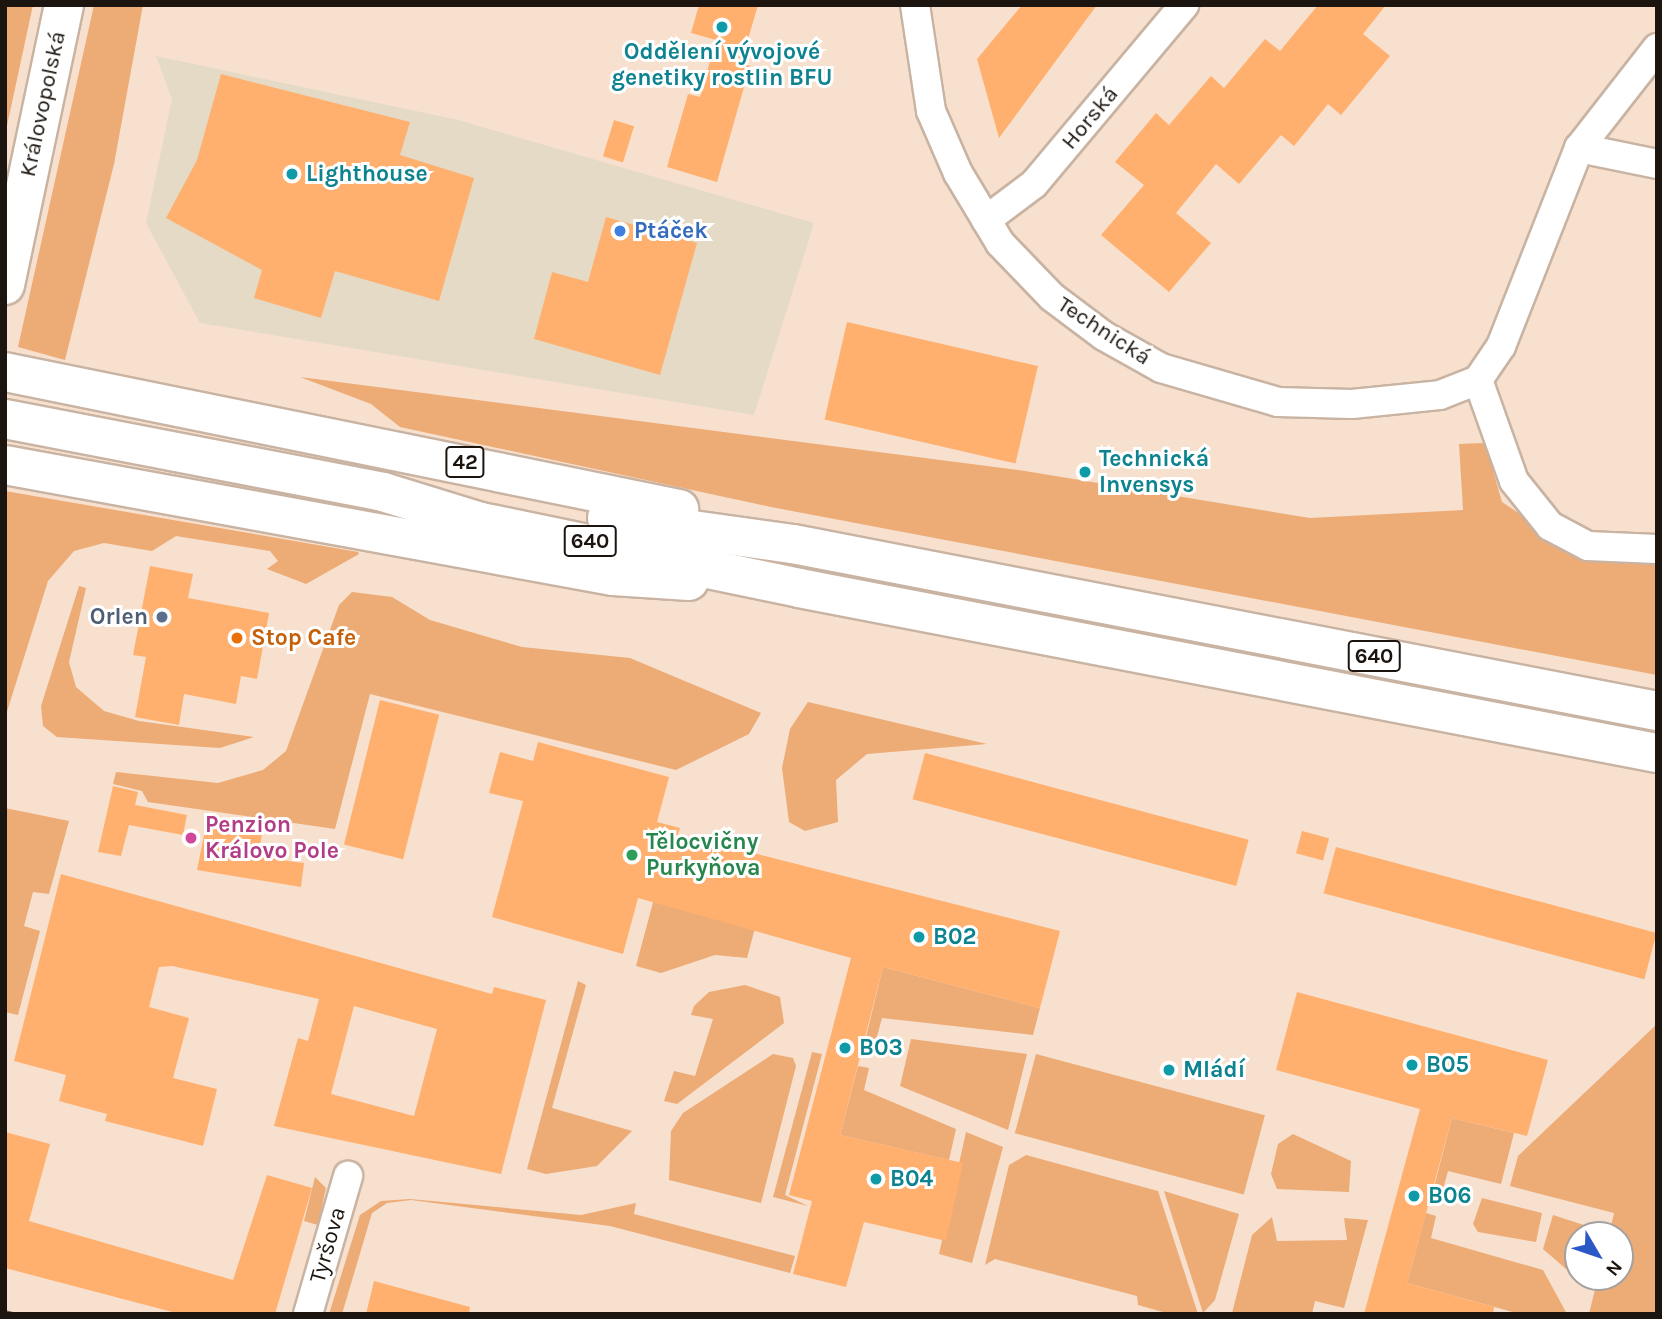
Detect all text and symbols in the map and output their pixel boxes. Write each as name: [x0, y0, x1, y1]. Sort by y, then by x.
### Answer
marker: Oddělení vývojové genetiky rostlin BFU: [714, 19, 730, 35]
street label: Královopolská: [14, 29, 72, 179]
place label: Oddělení vývojové genetiky rostlin BFU: [612, 38, 832, 92]
street label: Horská: [1056, 81, 1124, 155]
place label: Lighthouse: [306, 160, 428, 188]
marker: Lighthouse: [284, 166, 300, 182]
place label: Ptáček: [634, 217, 708, 245]
marker: Ptáček: [612, 223, 628, 239]
street label: Technická: [1052, 291, 1156, 371]
road number: 42: [444, 444, 486, 480]
place label: Technická Invensys: [1099, 445, 1209, 499]
marker: Technická Invensys: [1077, 464, 1093, 480]
road number: 640: [562, 524, 618, 558]
place label: Orlen: [90, 603, 148, 631]
marker: Orlen: [154, 609, 170, 625]
place label: Stop Cafe: [251, 624, 356, 652]
marker: Stop Cafe: [229, 630, 245, 646]
road number: 640: [1346, 638, 1402, 674]
place label: Penzion Královo Pole: [205, 811, 339, 865]
place label: Tělocvičny Purkyňova: [646, 828, 761, 882]
marker: Penzion Královo Pole: [183, 830, 199, 846]
marker: Tělocvičny Purkyňova: [624, 847, 640, 863]
place label: B02: [933, 923, 976, 951]
marker: B02: [911, 929, 927, 945]
place label: B03: [859, 1034, 903, 1062]
marker: B03: [837, 1040, 853, 1056]
place label: B05: [1426, 1051, 1469, 1079]
place label: Mládí: [1183, 1056, 1245, 1084]
marker: B05: [1404, 1057, 1420, 1073]
marker: Mládí: [1161, 1062, 1177, 1078]
place label: B04: [890, 1165, 933, 1193]
marker: B04: [868, 1171, 884, 1187]
place label: B06: [1428, 1182, 1471, 1210]
marker: B06: [1406, 1188, 1422, 1204]
street label: Tyršova: [304, 1204, 352, 1286]
north arrow: [1564, 1221, 1634, 1291]
text: N: [1601, 1256, 1627, 1280]

